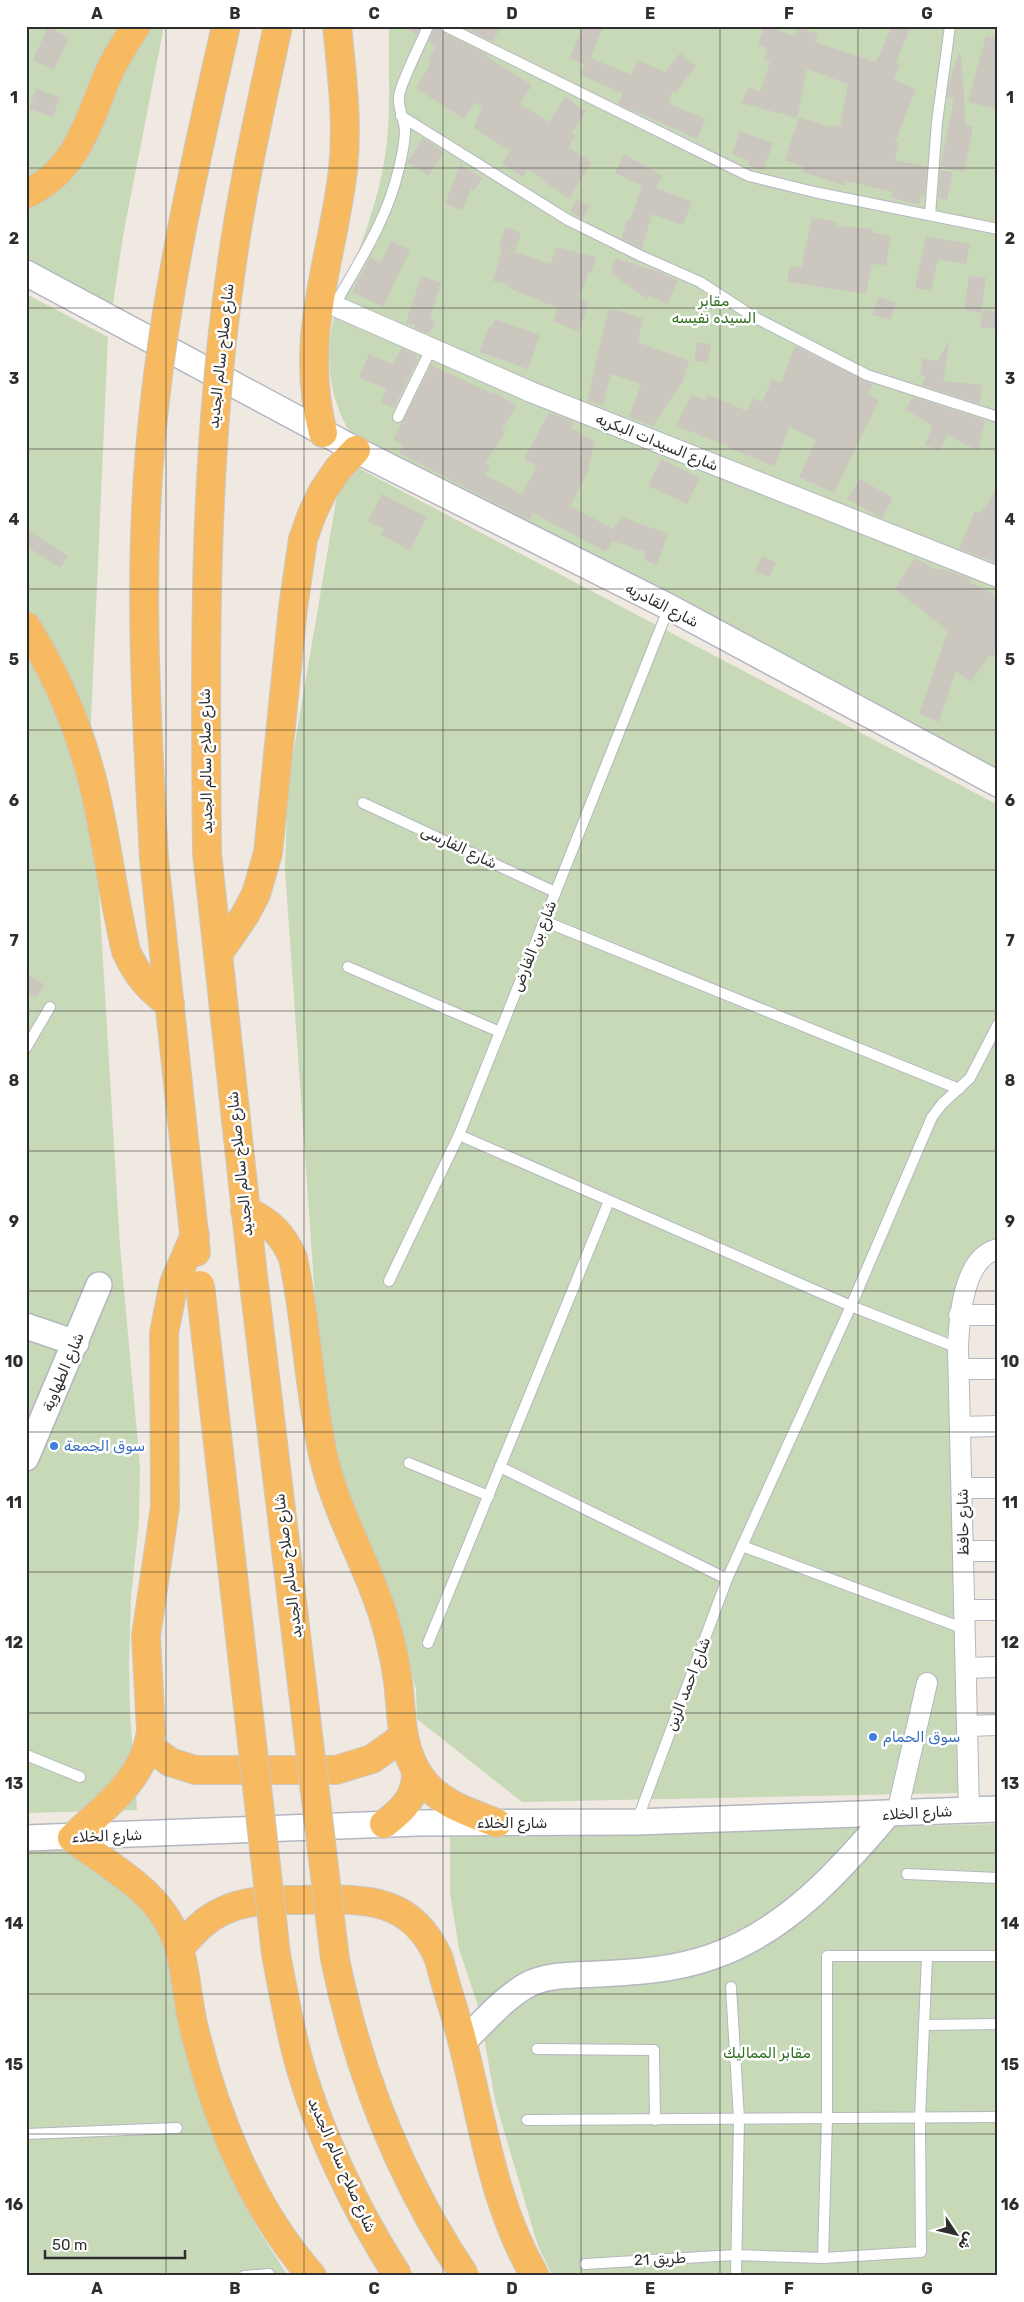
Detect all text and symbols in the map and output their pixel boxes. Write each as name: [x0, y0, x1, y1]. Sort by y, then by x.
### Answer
text: A: [91, 4, 103, 23]
text: B: [229, 4, 241, 23]
text: C: [368, 4, 380, 23]
text: D: [506, 4, 518, 23]
text: E: [645, 4, 655, 23]
text: F: [784, 4, 794, 23]
text: G: [921, 4, 933, 23]
text: 1: [10, 88, 18, 107]
text: 1: [1006, 88, 1014, 107]
text: 2: [9, 229, 19, 248]
text: 2: [1005, 229, 1015, 248]
street label: شارع صلاح سالم الجديد: [204, 283, 240, 430]
park label: مقابر السيده نفيسه: [672, 292, 756, 327]
text: 3: [9, 369, 19, 388]
text: 3: [1005, 369, 1015, 388]
street label: شارع السيدات البكريه: [592, 409, 721, 477]
text: 4: [9, 510, 20, 529]
text: 4: [1005, 510, 1016, 529]
street label: شارع القادريه: [621, 579, 702, 633]
text: 5: [9, 650, 19, 669]
text: 5: [1005, 650, 1015, 669]
street label: شارع صلاح سالم الجديد: [196, 688, 218, 834]
text: 6: [9, 791, 19, 810]
text: 6: [1005, 791, 1015, 810]
street label: شارع الفارسى: [417, 821, 500, 874]
street label: شارع بن الفارض: [508, 898, 562, 995]
text: 7: [9, 931, 19, 950]
text: 7: [1005, 931, 1015, 950]
text: 8: [9, 1071, 20, 1090]
text: 8: [1005, 1071, 1016, 1090]
street label: شارع صلاح سالم الجديد: [223, 1090, 259, 1237]
text: 9: [9, 1212, 19, 1231]
text: 9: [1005, 1212, 1015, 1231]
street label: شارع الطهاوية: [38, 1330, 90, 1415]
text: 10: [5, 1352, 24, 1371]
text: 10: [1001, 1352, 1020, 1371]
place label: سوق الجمعة: [64, 1437, 145, 1455]
marker: سوق الجمعة: [48, 1440, 60, 1452]
street label: شارع حافظ: [953, 1488, 975, 1556]
street label: شارع صلاح سالم الجديد: [270, 1492, 308, 1639]
text: 11: [6, 1493, 22, 1512]
text: 11: [1002, 1493, 1018, 1512]
text: 12: [5, 1633, 23, 1652]
text: 12: [1001, 1633, 1019, 1652]
street label: شارع احمد الزين: [662, 1635, 716, 1734]
place label: سوق الحمام: [883, 1728, 961, 1747]
marker: سوق الحمام: [867, 1731, 879, 1743]
text: 13: [5, 1774, 23, 1793]
text: 13: [1001, 1774, 1019, 1793]
street label: شارع الخلاء: [881, 1802, 953, 1826]
street label: شارع الخلاء: [477, 1814, 547, 1834]
street label: شارع الخلاء: [71, 1826, 143, 1848]
text: 14: [5, 1914, 24, 1933]
text: 14: [1001, 1914, 1020, 1933]
park label: مقابر المماليك: [723, 2044, 811, 2062]
text: 15: [5, 2055, 23, 2074]
text: 15: [1001, 2055, 1019, 2074]
street label: شارع صلاح سالم الجديد: [302, 2095, 380, 2236]
text: 16: [5, 2195, 23, 2214]
text: 16: [1001, 2195, 1019, 2214]
north arrow: [932, 2210, 982, 2260]
scale bar: [45, 2227, 185, 2259]
text: ش: [954, 2229, 978, 2254]
text: 50 m: [52, 2236, 87, 2254]
street label: طريق 21: [634, 2249, 686, 2269]
text: A: [91, 2279, 103, 2298]
text: B: [229, 2279, 241, 2298]
text: C: [368, 2279, 380, 2298]
text: D: [506, 2279, 518, 2298]
text: E: [645, 2279, 655, 2298]
text: F: [784, 2279, 794, 2298]
text: G: [921, 2279, 933, 2298]

